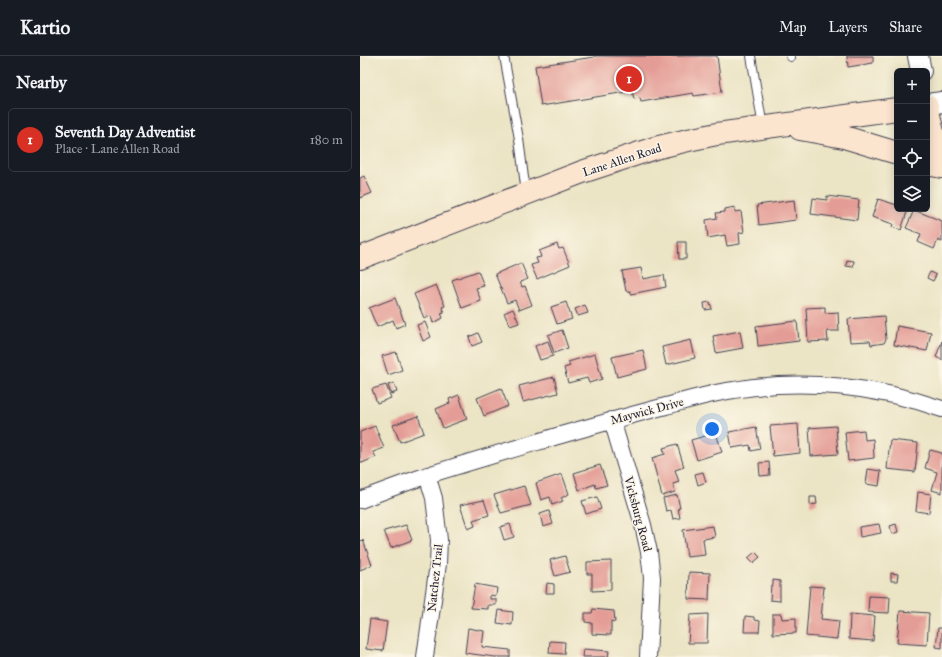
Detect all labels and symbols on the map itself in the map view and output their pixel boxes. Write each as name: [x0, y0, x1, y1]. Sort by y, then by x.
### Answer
pin: 1: [616, 64, 642, 94]
street label: Lane Allen Road: [581, 141, 663, 179]
street label: Maywick Drive: [609, 395, 685, 427]
your location: [702, 419, 722, 439]
street label: Vicksburg Road: [620, 474, 655, 553]
street label: Natchez Trail: [424, 543, 446, 613]

